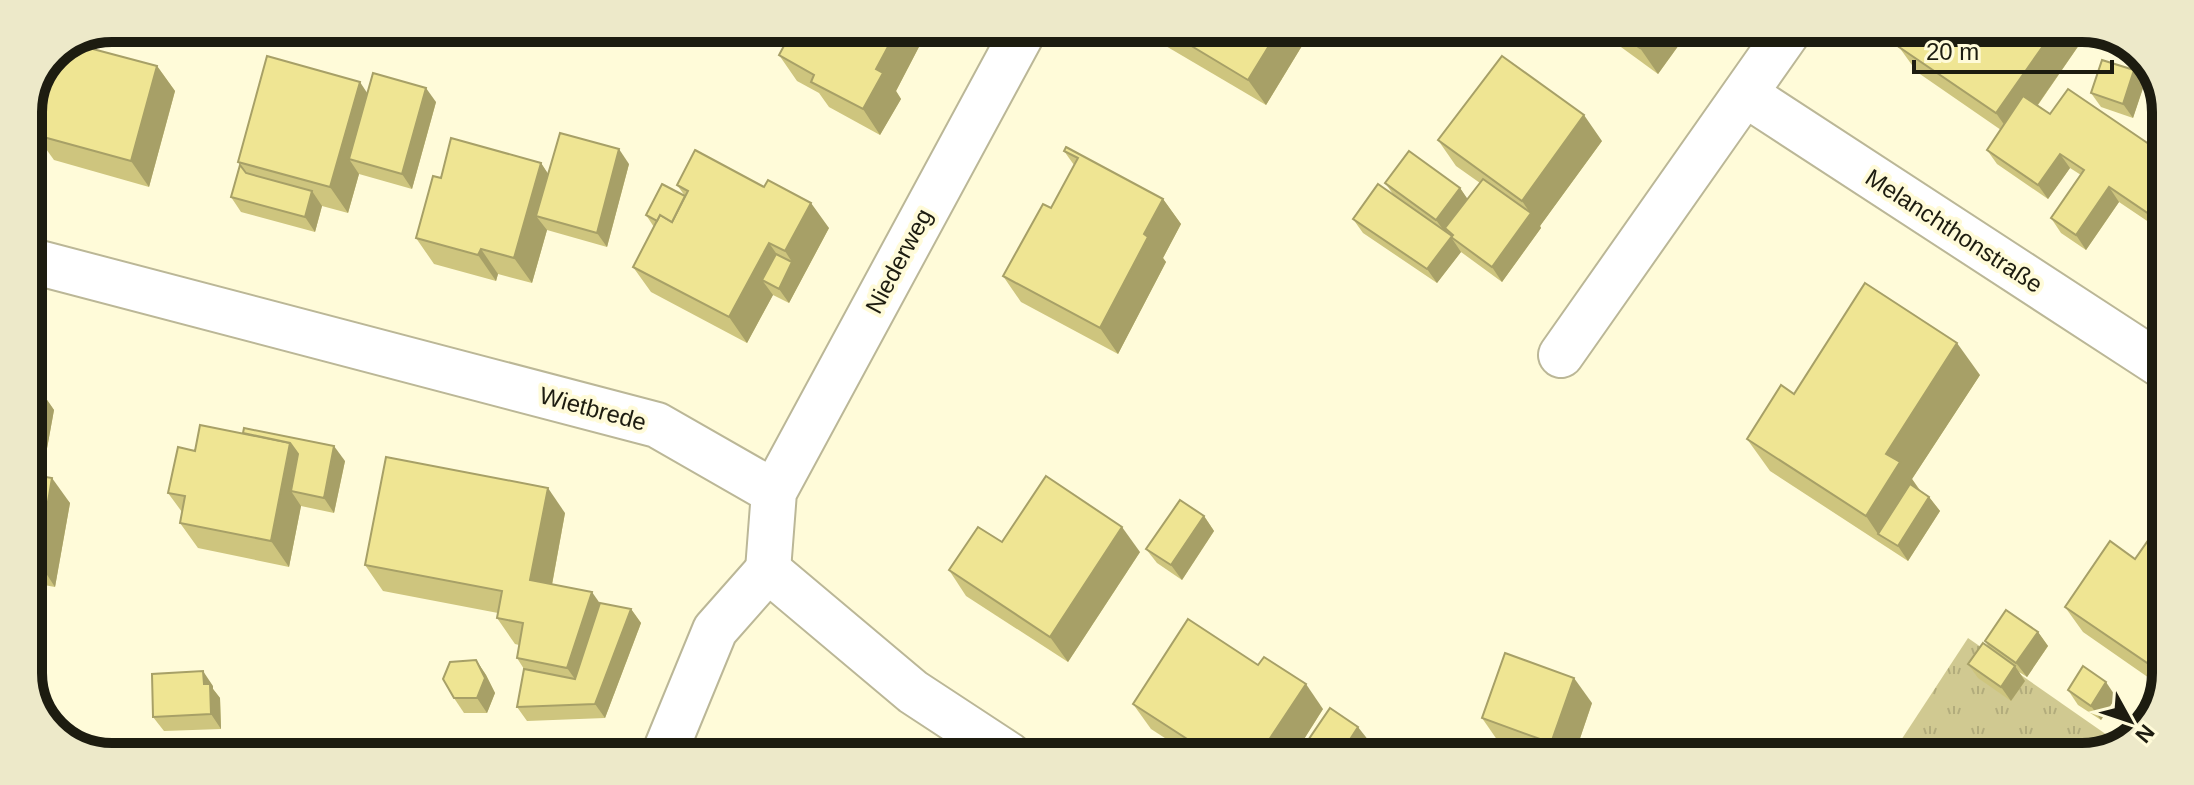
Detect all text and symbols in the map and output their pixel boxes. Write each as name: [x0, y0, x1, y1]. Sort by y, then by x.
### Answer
scale bar: [1914, 24, 2112, 74]
text: 20 m: [1926, 38, 1979, 65]
street label: Melanchthonstraße: [1861, 163, 2048, 298]
street label: Niederweg: [860, 204, 937, 318]
street label: Wietbrede: [537, 381, 649, 436]
north arrow: [2090, 681, 2170, 761]
text: N: [2130, 719, 2160, 748]

